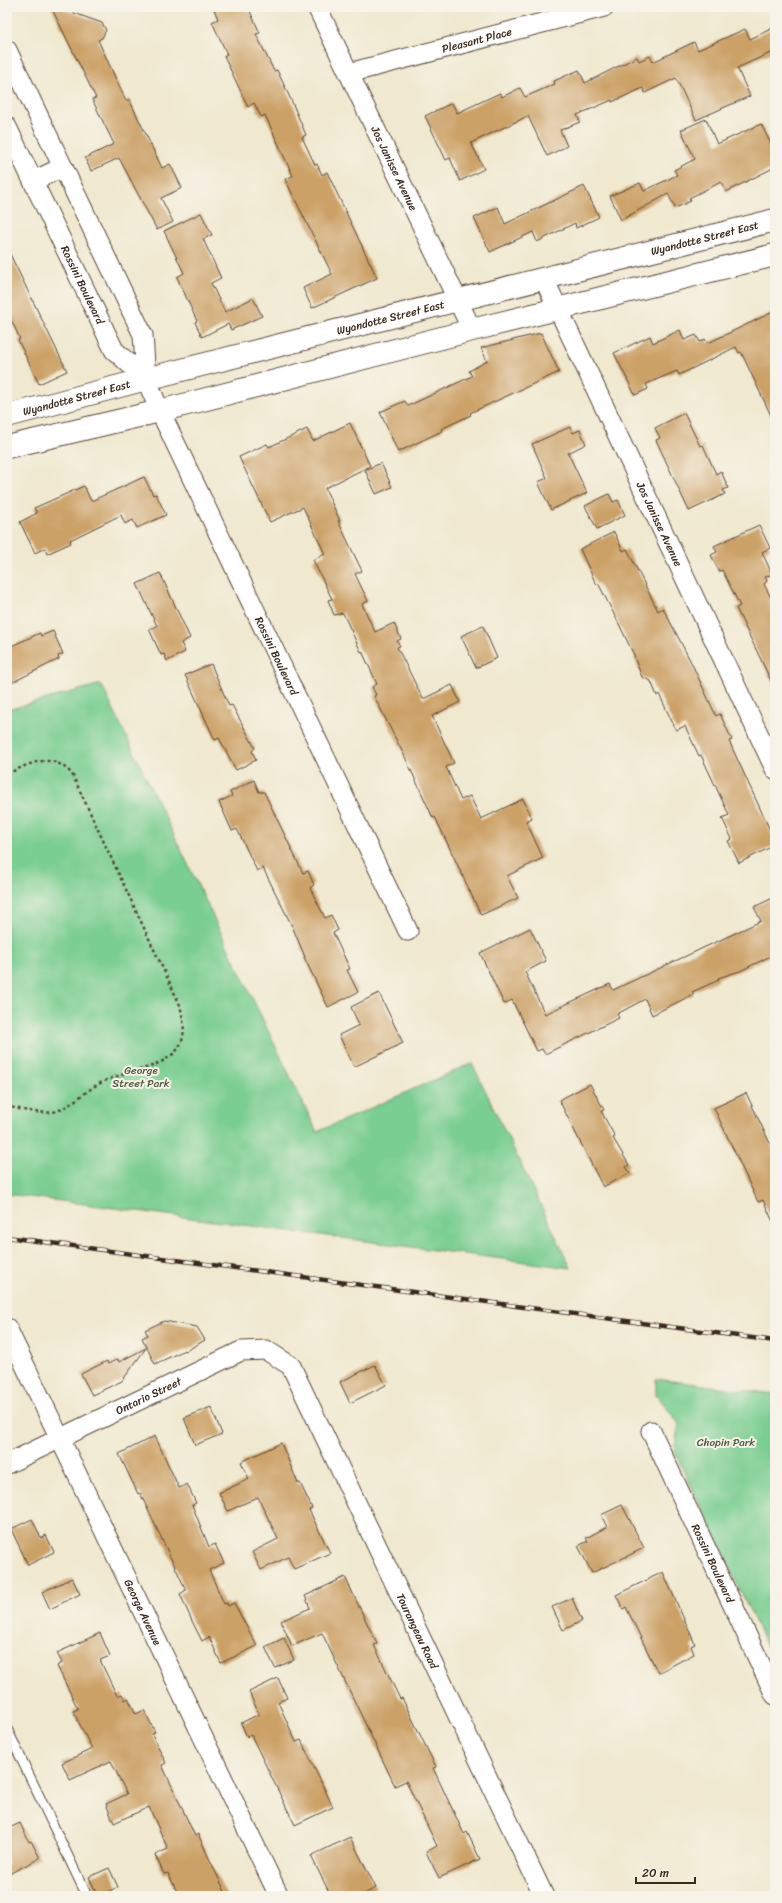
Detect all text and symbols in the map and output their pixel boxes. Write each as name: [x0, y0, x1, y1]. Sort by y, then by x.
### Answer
street label: Pleasant Place: [440, 22, 514, 59]
street label: Jos Janisse Avenue: [365, 122, 423, 215]
street label: Wyandotte Street East: [649, 215, 761, 261]
street label: Rossini Boulevard: [55, 242, 110, 329]
street label: Wyandotte Street East: [335, 295, 447, 340]
street label: Wyandotte Street East: [21, 374, 133, 421]
street label: Jos Janisse Avenue: [630, 478, 687, 570]
street label: Rossini Boulevard: [249, 613, 304, 700]
park label: George Street Park: [112, 1061, 170, 1093]
street label: Ontario Street: [112, 1372, 185, 1420]
park label: Chopin Park: [697, 1433, 755, 1452]
street label: Rossini Boulevard: [686, 1521, 740, 1607]
street label: George Avenue: [119, 1576, 167, 1649]
street label: Tourangeau Road: [391, 1590, 444, 1673]
scale bar: [636, 1859, 695, 1885]
text: 20 m: [642, 1862, 669, 1884]

